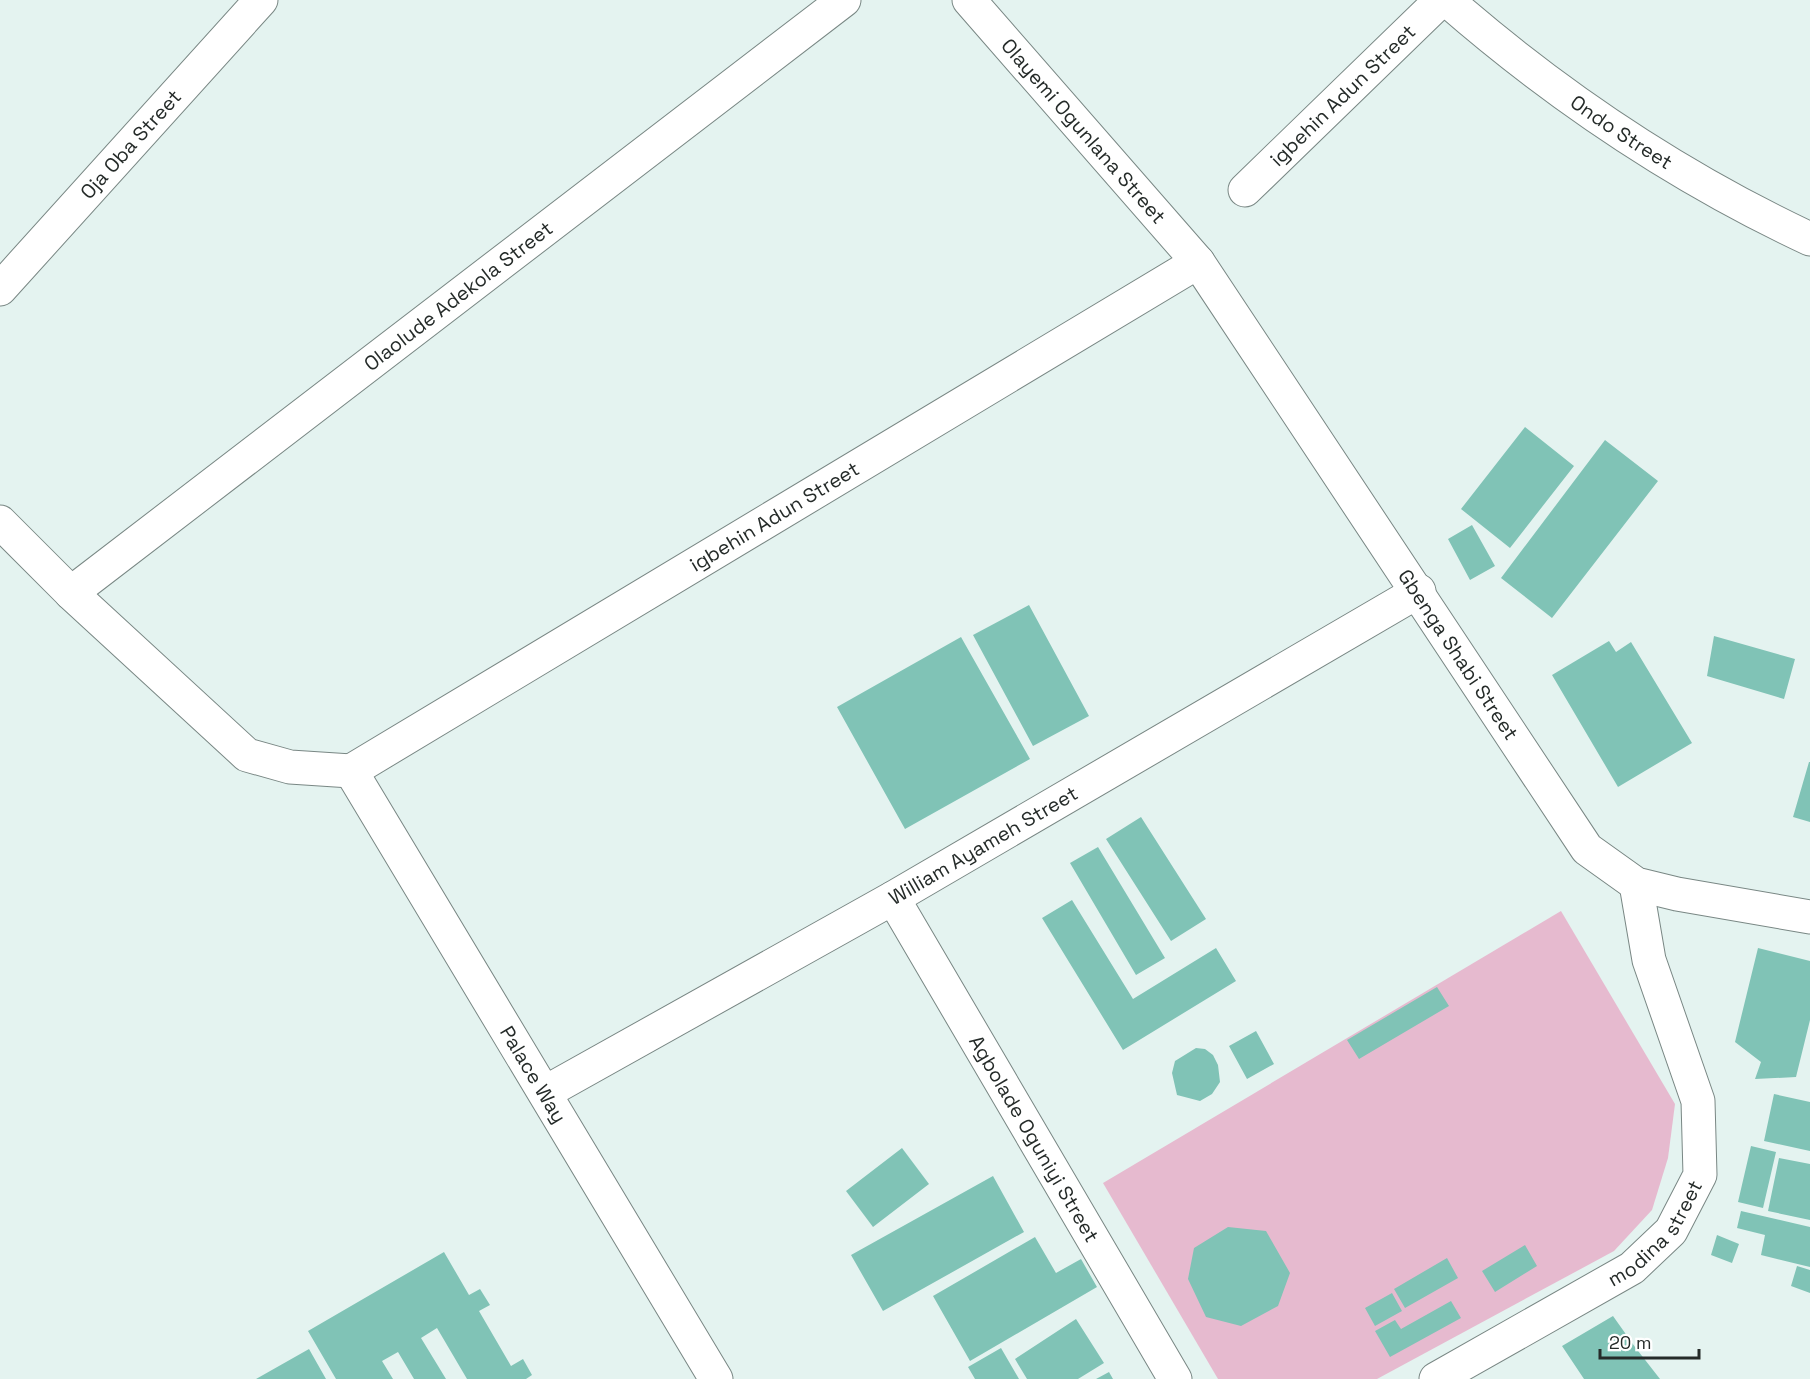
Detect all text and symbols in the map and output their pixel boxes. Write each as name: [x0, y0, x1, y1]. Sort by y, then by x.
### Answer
street label: igbehin Adun Street: [1264, 19, 1421, 172]
street label: Olayemi Ogunlana Street: [995, 33, 1172, 229]
street label: Oja Oba Street: [74, 84, 187, 205]
street label: Ondo Street: [1565, 89, 1677, 175]
street label: Olaolude Adekola Street: [359, 215, 558, 377]
street label: igbehin Adun Street: [685, 456, 864, 577]
street label: Gbenga Shabi Street: [1392, 564, 1524, 745]
street label: William Ayameh Street: [884, 780, 1082, 911]
street label: Palace Way: [494, 1021, 572, 1128]
street label: Agbolade Oguniyi Street: [963, 1030, 1105, 1247]
street label: modina street: [1603, 1176, 1708, 1292]
scale bar: [1600, 1322, 1699, 1360]
text: 20 m: [1609, 1331, 1652, 1354]

